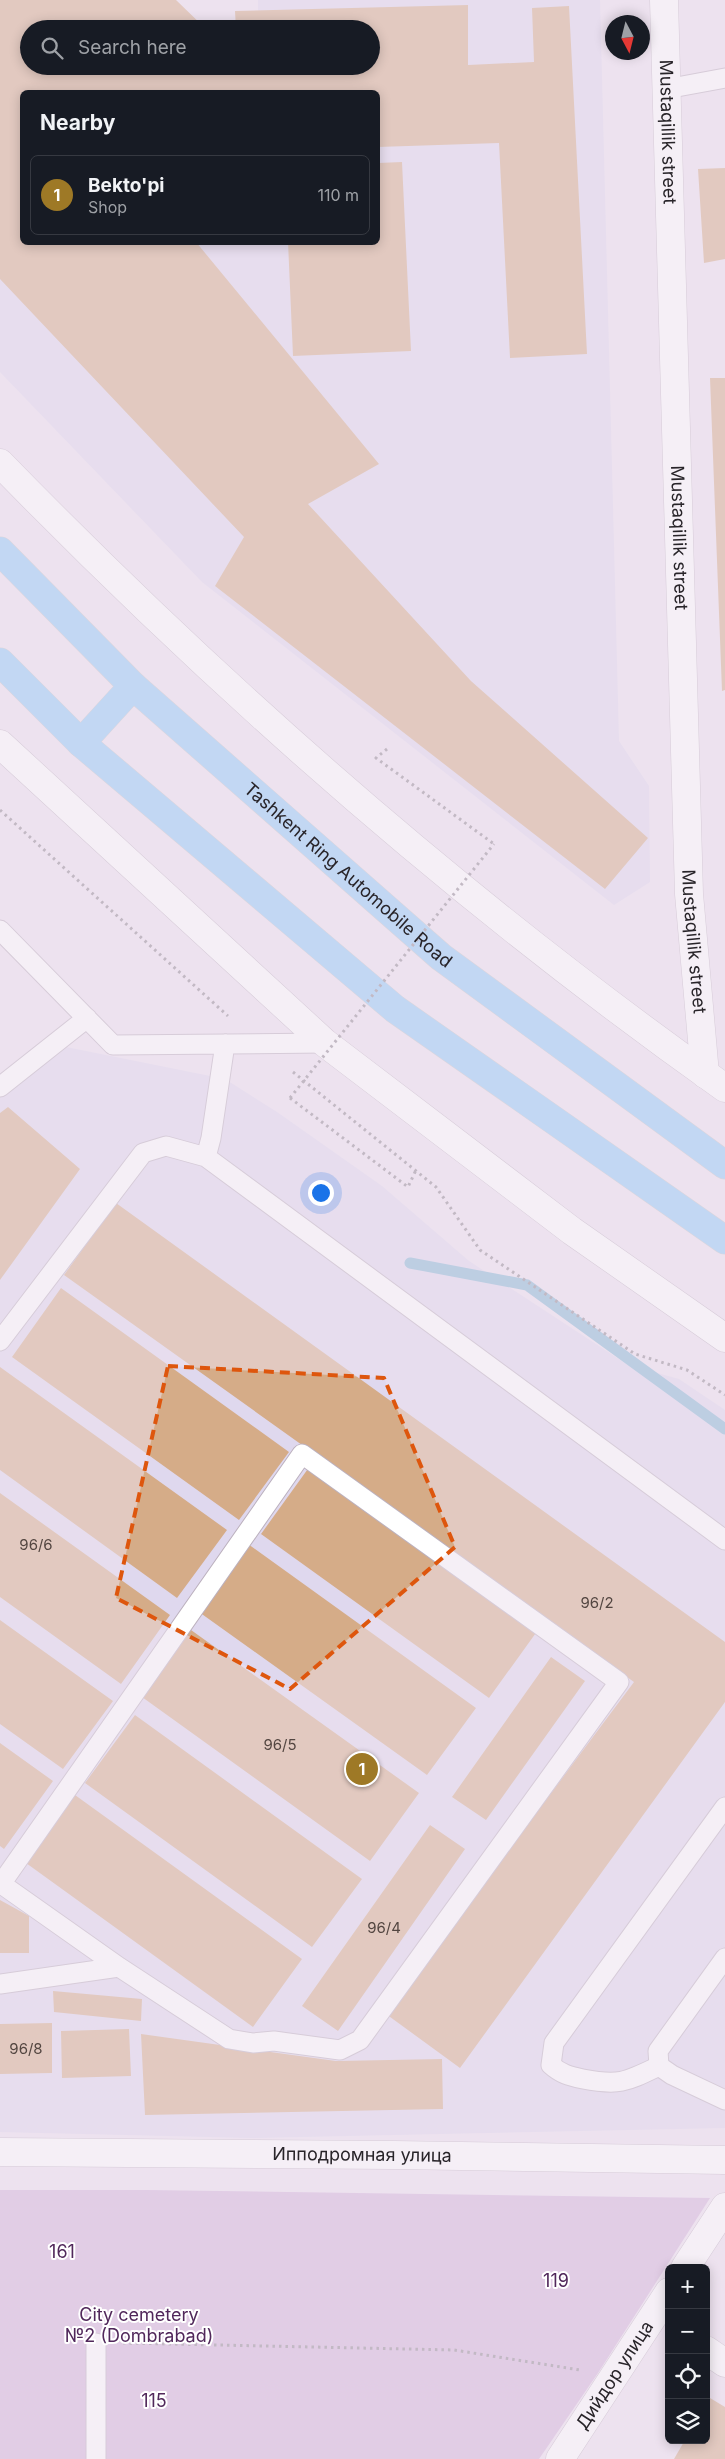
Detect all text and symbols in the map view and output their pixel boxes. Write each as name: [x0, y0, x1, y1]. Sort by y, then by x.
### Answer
north arrow: [605, 15, 650, 60]
search box: [20, 20, 380, 75]
icon: search: [38, 34, 66, 62]
text: Search here: [78, 36, 187, 59]
street label: Mustaqillik street: [656, 59, 681, 205]
text: Nearby: [40, 110, 115, 135]
text: Bekto'pi: [88, 174, 165, 197]
text: 1: [54, 185, 60, 205]
text: 110 m: [317, 185, 359, 205]
text: Shop: [88, 197, 127, 217]
street label: Mustaqillik street: [667, 465, 692, 611]
street label: Tashkent Ring Automobile Road: [240, 778, 456, 972]
street label: Mustaqillik street: [678, 869, 711, 1015]
your location: [308, 1180, 334, 1206]
house number: 96/6: [19, 1535, 53, 1554]
house number: 96/2: [580, 1593, 614, 1612]
house number: 96/5: [263, 1735, 297, 1754]
pin: 1: [346, 1750, 378, 1788]
house number: 96/4: [367, 1918, 401, 1937]
house number: 96/8: [9, 2039, 43, 2058]
street label: Ипподромная улица: [272, 2143, 452, 2166]
park label: 161: [49, 2241, 75, 2262]
map controls: [665, 2264, 710, 2444]
button: +: [665, 2264, 710, 2309]
park label: 119: [543, 2270, 569, 2291]
park label: City cemetery №2 (Dombrabad): [65, 2304, 213, 2346]
button: −: [665, 2309, 710, 2354]
street label: Дийдор улица: [571, 2317, 657, 2433]
button: locate: [665, 2354, 710, 2399]
park label: 115: [141, 2390, 167, 2411]
button: layers: [665, 2399, 710, 2444]

